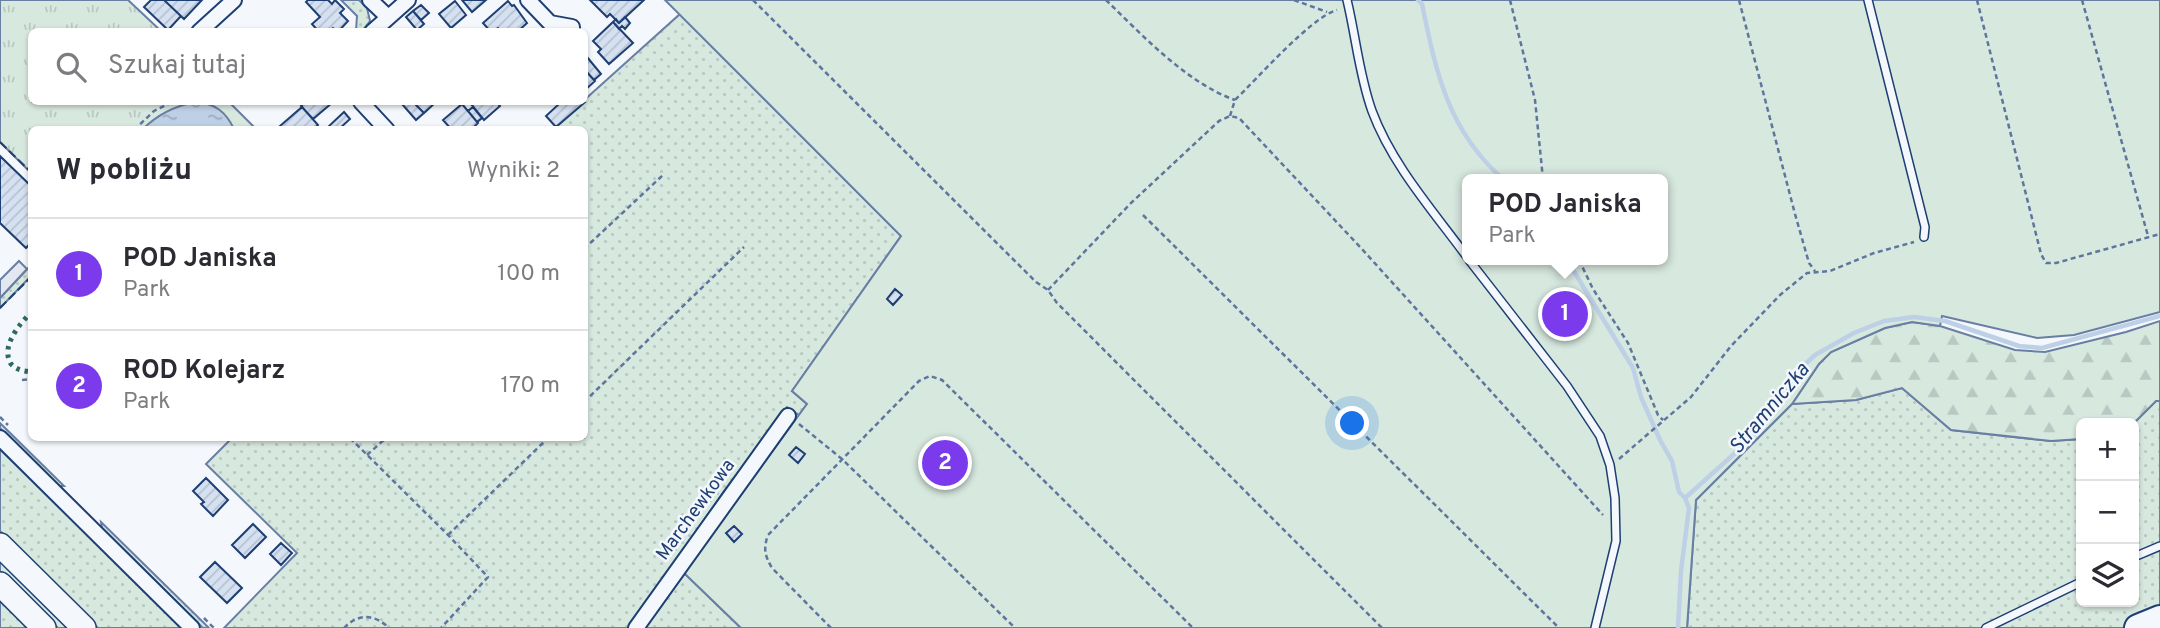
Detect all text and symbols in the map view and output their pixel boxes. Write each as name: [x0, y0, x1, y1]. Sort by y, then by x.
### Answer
search box: [28, 28, 588, 105]
icon: search: [52, 48, 90, 86]
text: Szukaj tutaj: [108, 50, 246, 83]
text: W pobliżu: [56, 153, 192, 190]
text: Wyniki: 2: [467, 157, 560, 186]
popup: [1462, 174, 1668, 265]
text: POD Janiska: [1488, 189, 1642, 222]
text: Park: [1488, 222, 1536, 251]
text: POD Janiska: [123, 243, 277, 276]
text: 1: [74, 260, 84, 289]
text: 100 m: [497, 260, 560, 289]
text: Park: [123, 276, 170, 305]
pin: 1: [1542, 288, 1588, 340]
text: ROD Kolejarz: [123, 355, 285, 388]
water label: Stramniczka: [1724, 357, 1816, 460]
text: 2: [72, 372, 86, 401]
text: 170 m: [501, 372, 560, 401]
text: Park: [123, 388, 170, 417]
your location: [1335, 406, 1369, 440]
map controls: [2076, 418, 2139, 607]
button: +: [2076, 418, 2139, 481]
pin: 2: [922, 437, 968, 489]
street label: Marchewkowa: [651, 455, 741, 565]
button: −: [2076, 481, 2139, 544]
button: layers: [2076, 544, 2139, 607]

